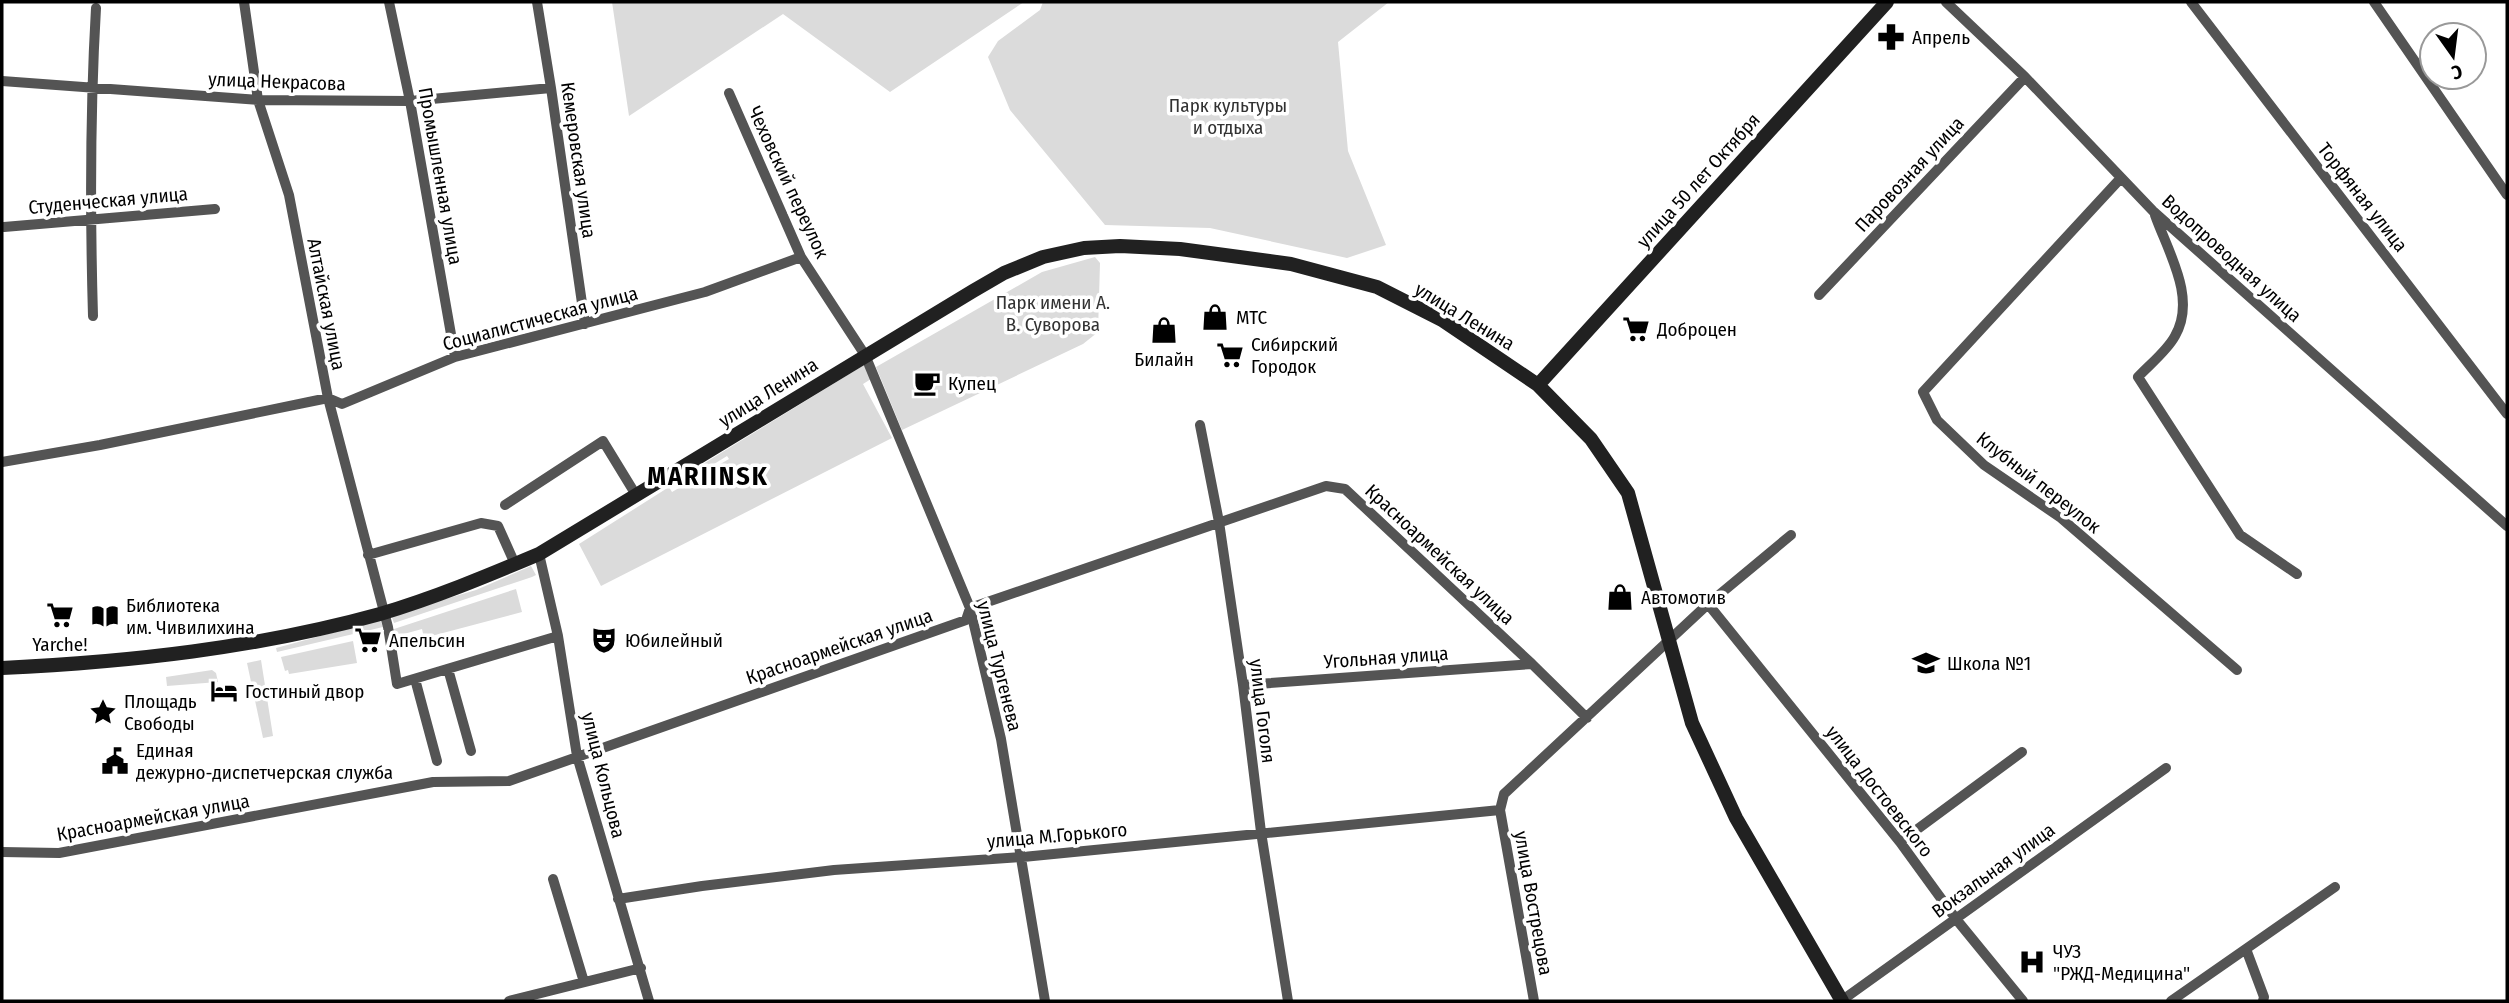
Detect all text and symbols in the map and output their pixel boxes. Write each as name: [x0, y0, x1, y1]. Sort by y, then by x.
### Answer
north arrow: [2418, 21, 2488, 91]
pharmacy icon: Апрель: [1876, 22, 1906, 52]
place label: Апрель: [1912, 26, 1970, 49]
text: С: [2449, 60, 2465, 84]
street label: улица Некрасова: [208, 68, 346, 95]
street label: Кемеровская улица: [556, 81, 601, 240]
street label: Промышленная улица: [414, 86, 467, 266]
park label: Парк культуры и отдыха: [1169, 94, 1287, 139]
street label: Чеховский переулок: [743, 103, 834, 262]
street label: улица 50 лет Октября: [1632, 108, 1765, 252]
street label: Паровозная улица: [1850, 112, 1969, 237]
street label: Торфяная улица: [2313, 138, 2412, 256]
street label: Студенческая улица: [27, 182, 189, 219]
street label: Водопроводная улица: [2157, 190, 2306, 327]
street label: Алтайская улица: [302, 236, 351, 372]
street label: улица Ленина: [1411, 278, 1519, 355]
street label: Социалистическая улица: [440, 281, 640, 356]
park label: Парк имени А. В. Суворова: [996, 291, 1110, 336]
shop icon: МТС: [1200, 302, 1230, 332]
place label: МТС: [1236, 306, 1267, 329]
supermarket icon: Доброцен: [1621, 314, 1651, 344]
shop icon: Билайн: [1149, 315, 1179, 345]
place label: Доброцен: [1656, 318, 1737, 341]
place label: Сибирский Городок: [1251, 333, 1338, 378]
supermarket icon: Сибирский Городок: [1215, 340, 1245, 370]
place label: Билайн: [1134, 348, 1194, 371]
street label: улица Ленина: [715, 353, 822, 432]
cafe icon: Купец: [912, 368, 942, 398]
place label: Купец: [948, 372, 996, 395]
street label: Клубный переулок: [1972, 427, 2106, 538]
district label: MARIINSK: [647, 461, 769, 492]
street label: Красноармейская улица: [1360, 479, 1519, 629]
shop icon: Автомотив: [1605, 582, 1635, 612]
place label: Автомотив: [1641, 586, 1726, 609]
place label: Библиотека им. Чивилихина: [126, 594, 255, 639]
street label: улица Тургенева: [972, 599, 1027, 733]
supermarket icon: Yarche!: [45, 600, 75, 630]
library icon: Библиотека им. Чивилихина: [90, 601, 120, 631]
street label: Красноармейская улица: [743, 604, 935, 689]
supermarket icon: Апельсин: [353, 625, 383, 655]
theatre icon: Юбилейный: [589, 625, 619, 655]
place label: Апельсин: [389, 629, 465, 652]
place label: Юбилейный: [625, 629, 723, 652]
place label: Yarche!: [32, 633, 88, 656]
street label: Угольная улица: [1322, 642, 1449, 673]
school or university icon: Школа №1: [1911, 648, 1941, 678]
place label: Школа №1: [1947, 652, 2031, 675]
street label: улица Гоголя: [1245, 658, 1280, 764]
hotel icon: Гостиный двор: [209, 676, 239, 706]
place label: Гостиный двор: [245, 680, 364, 703]
place label: Площадь Свободы: [124, 690, 197, 735]
place icon: Площадь Свободы: [88, 697, 118, 727]
street label: улица Кольцова: [577, 710, 630, 840]
street label: улица Достоевского: [1821, 721, 1938, 862]
place label: Единая дежурно-диспетчерская служба: [136, 739, 393, 784]
public building icon: Единая дежурно-диспетчерская служба: [100, 746, 130, 776]
street label: Красноармейская улица: [55, 789, 251, 846]
street label: улица М.Горького: [986, 818, 1128, 853]
street label: Вокзальная улица: [1927, 818, 2059, 923]
street label: улица Вострецова: [1509, 829, 1558, 977]
place label: ЧУЗ "РЖД-Медицина": [2053, 940, 2190, 985]
hospital icon: ЧУЗ "РЖД-Медицина": [2017, 947, 2047, 977]

